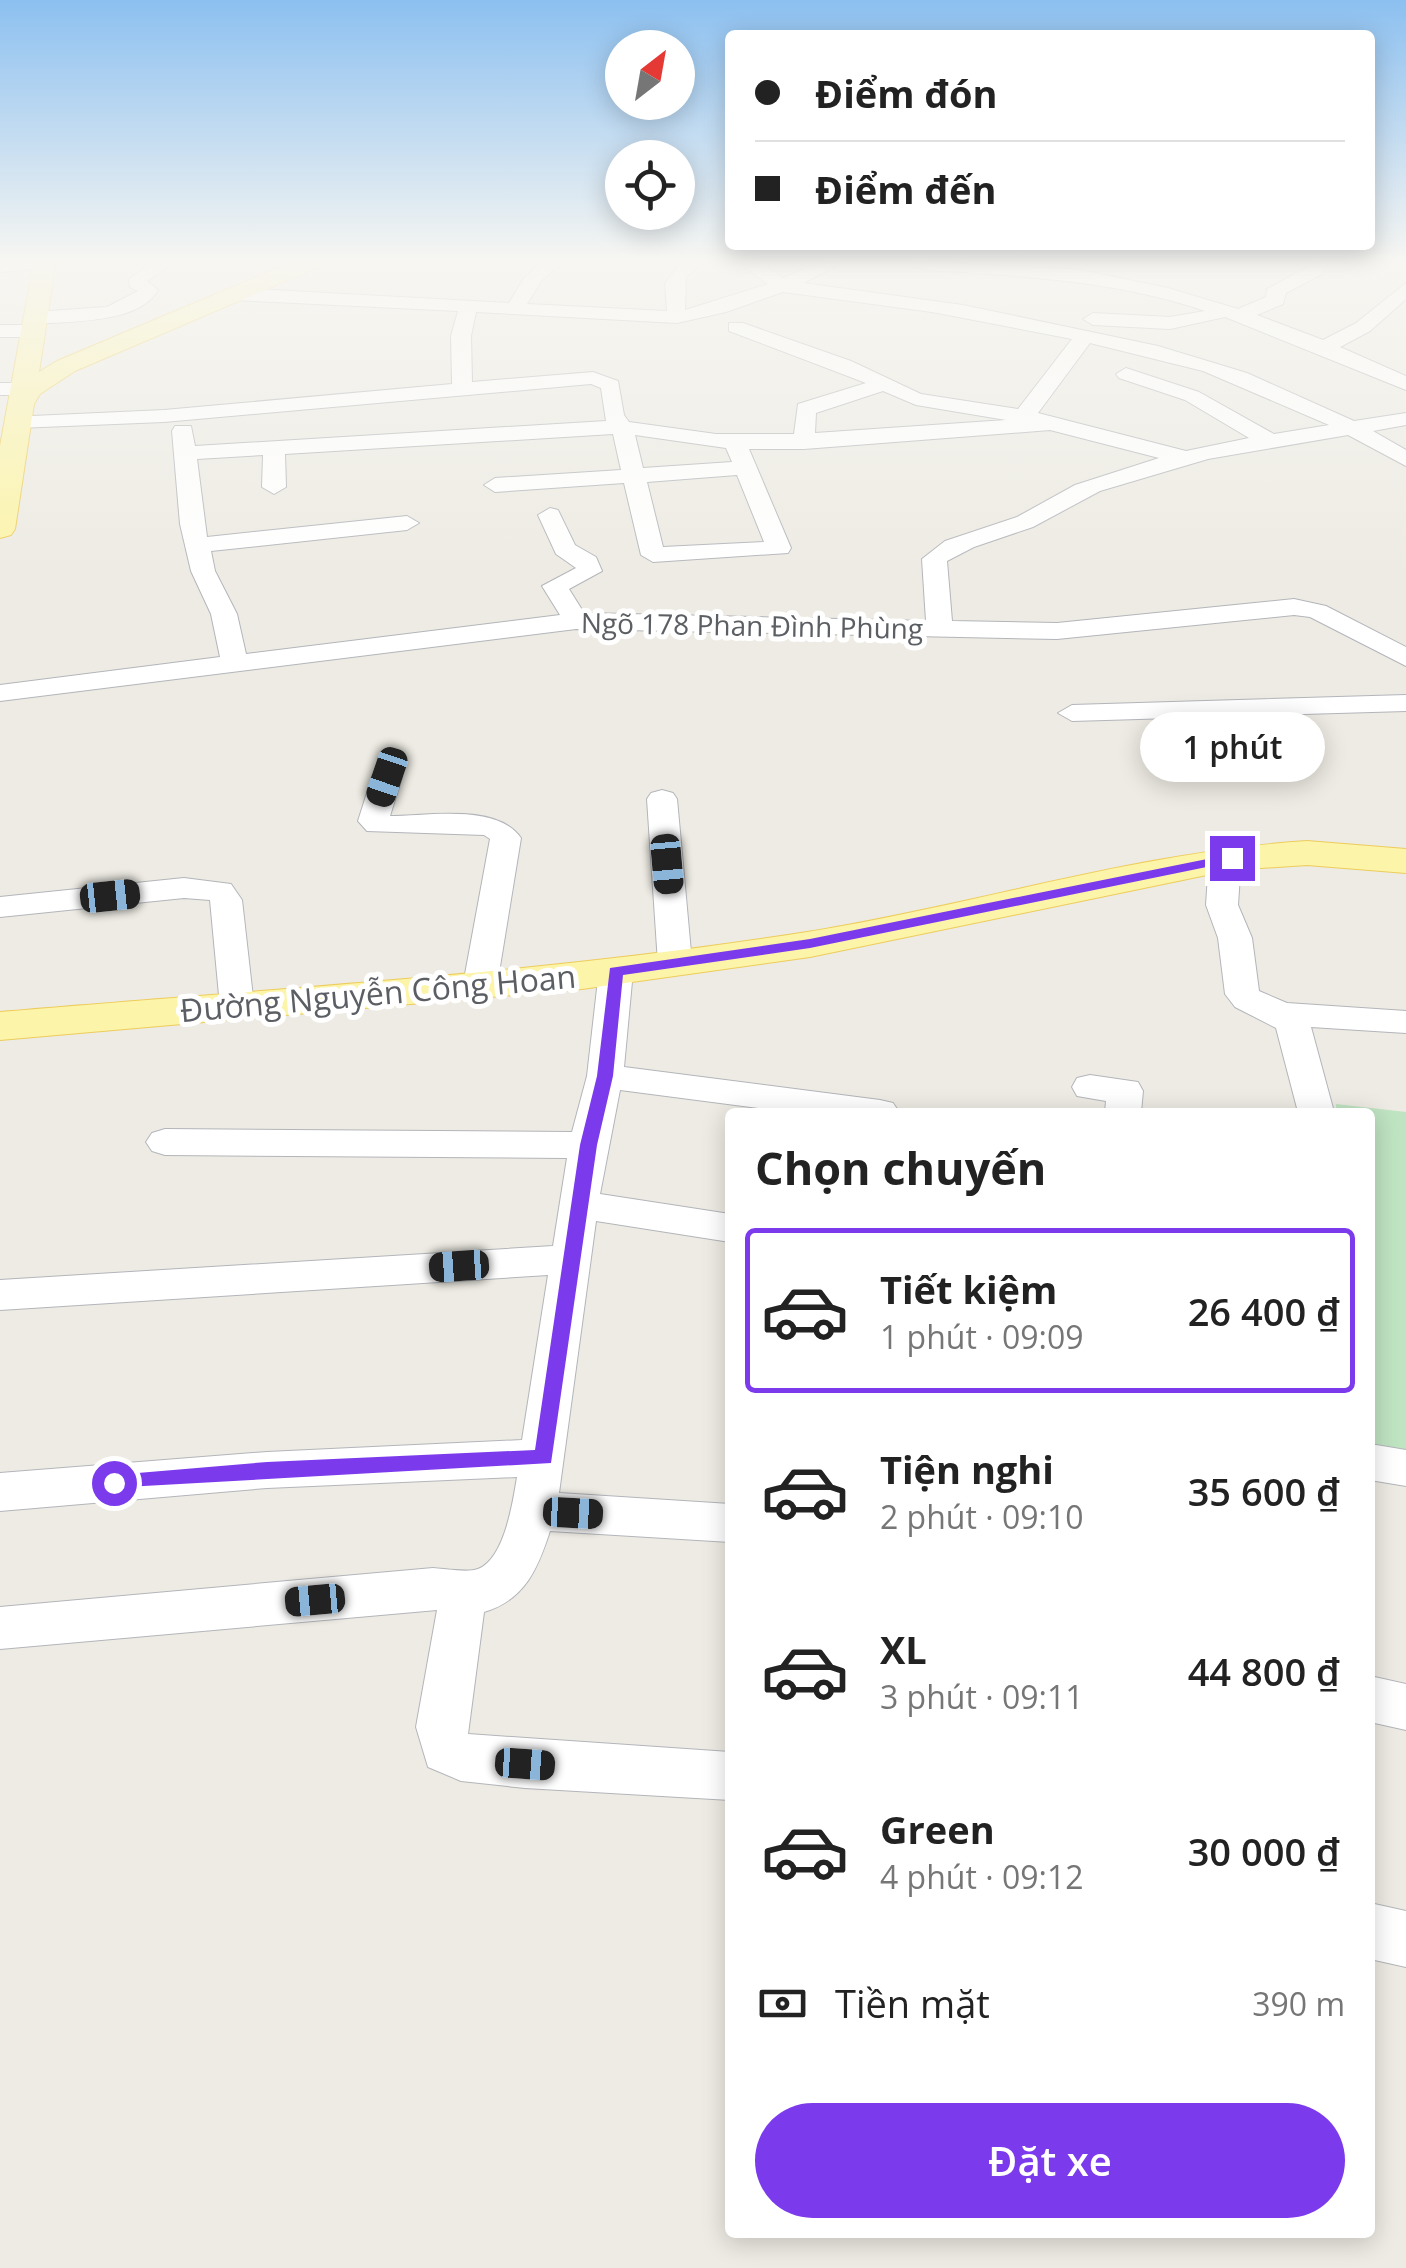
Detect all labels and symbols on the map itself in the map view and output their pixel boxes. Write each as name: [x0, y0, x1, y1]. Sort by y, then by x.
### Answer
north arrow: [605, 30, 695, 120]
street label: Ngõ 178 Phan Đình Phùng: [581, 603, 923, 647]
callout: 1 phút: [1140, 713, 1324, 783]
car: [363, 744, 411, 810]
car: [649, 833, 685, 895]
route end: [1210, 836, 1255, 881]
car: [79, 878, 141, 914]
street label: Đường Nguyễn Công Hoan: [178, 954, 578, 1031]
car: [428, 1249, 490, 1283]
route start: [92, 1461, 137, 1506]
car: [542, 1496, 604, 1530]
car: [284, 1582, 346, 1618]
car: [494, 1747, 556, 1781]

